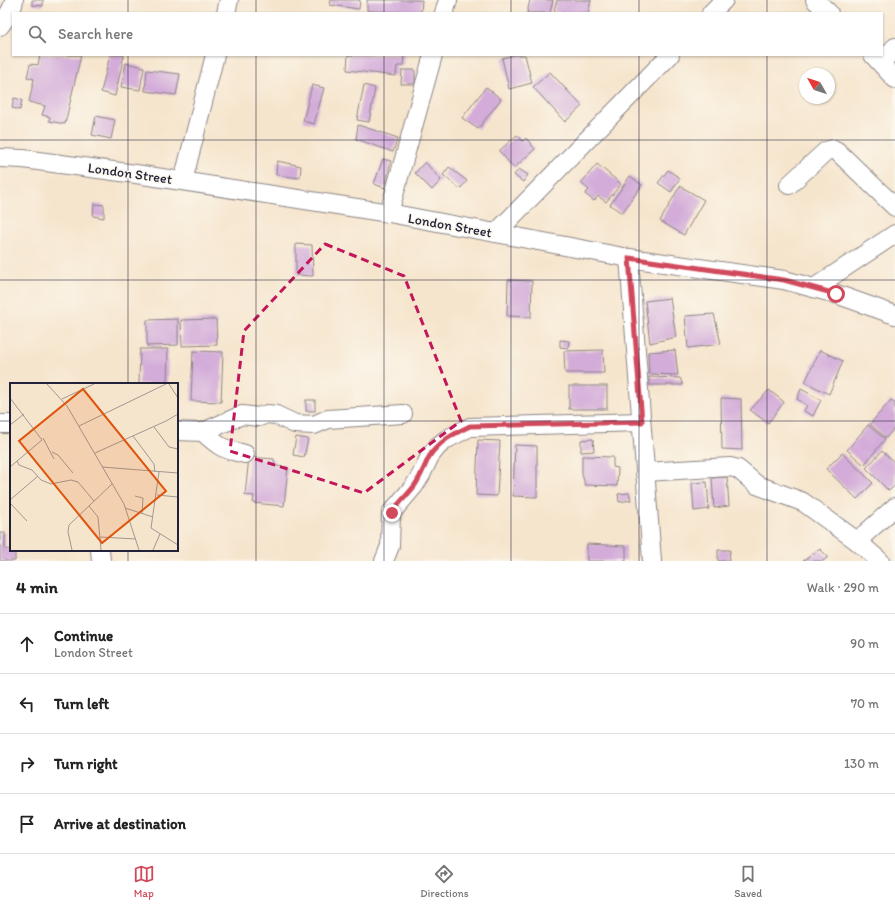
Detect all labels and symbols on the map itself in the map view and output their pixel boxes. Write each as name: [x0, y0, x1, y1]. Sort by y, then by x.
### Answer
north arrow: [799, 68, 835, 104]
street label: London Street: [87, 159, 173, 188]
street label: London Street: [407, 210, 493, 241]
route start: [827, 285, 845, 303]
inset map: [10, 383, 178, 551]
route end: [383, 504, 401, 522]

